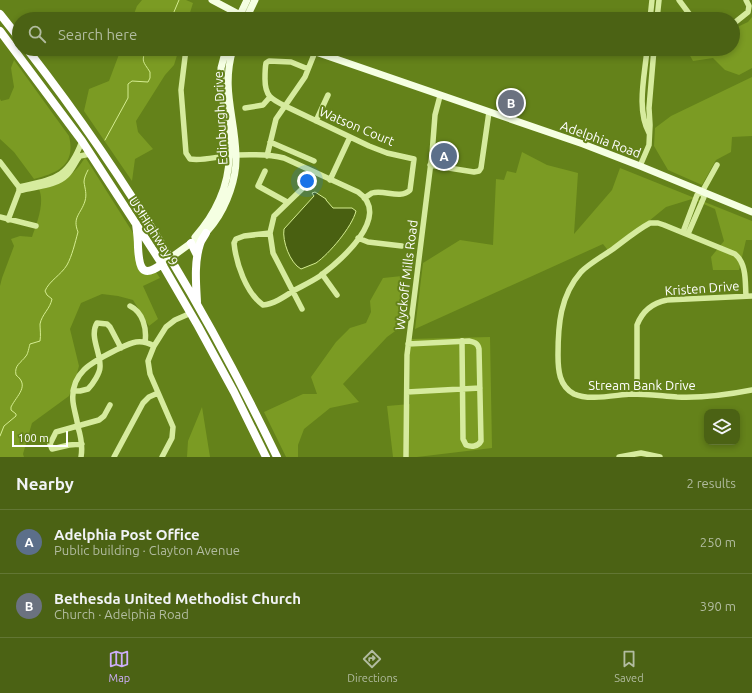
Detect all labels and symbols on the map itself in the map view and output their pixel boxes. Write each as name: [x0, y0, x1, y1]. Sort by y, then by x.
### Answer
street label: Edinburgh Drive: [211, 71, 229, 165]
pin: B: [498, 88, 524, 118]
street label: Watson Court: [317, 104, 397, 148]
street label: Adelphia Road: [559, 118, 643, 160]
pin: A: [431, 141, 457, 171]
your location: [297, 171, 317, 191]
street label: US Highway 9: [127, 194, 181, 268]
street label: Wyckoff Mills Road: [392, 219, 420, 331]
street label: Kristen Drive: [664, 278, 740, 298]
street label: Stream Bank Drive: [588, 378, 696, 392]
scale bar: [12, 429, 68, 448]

